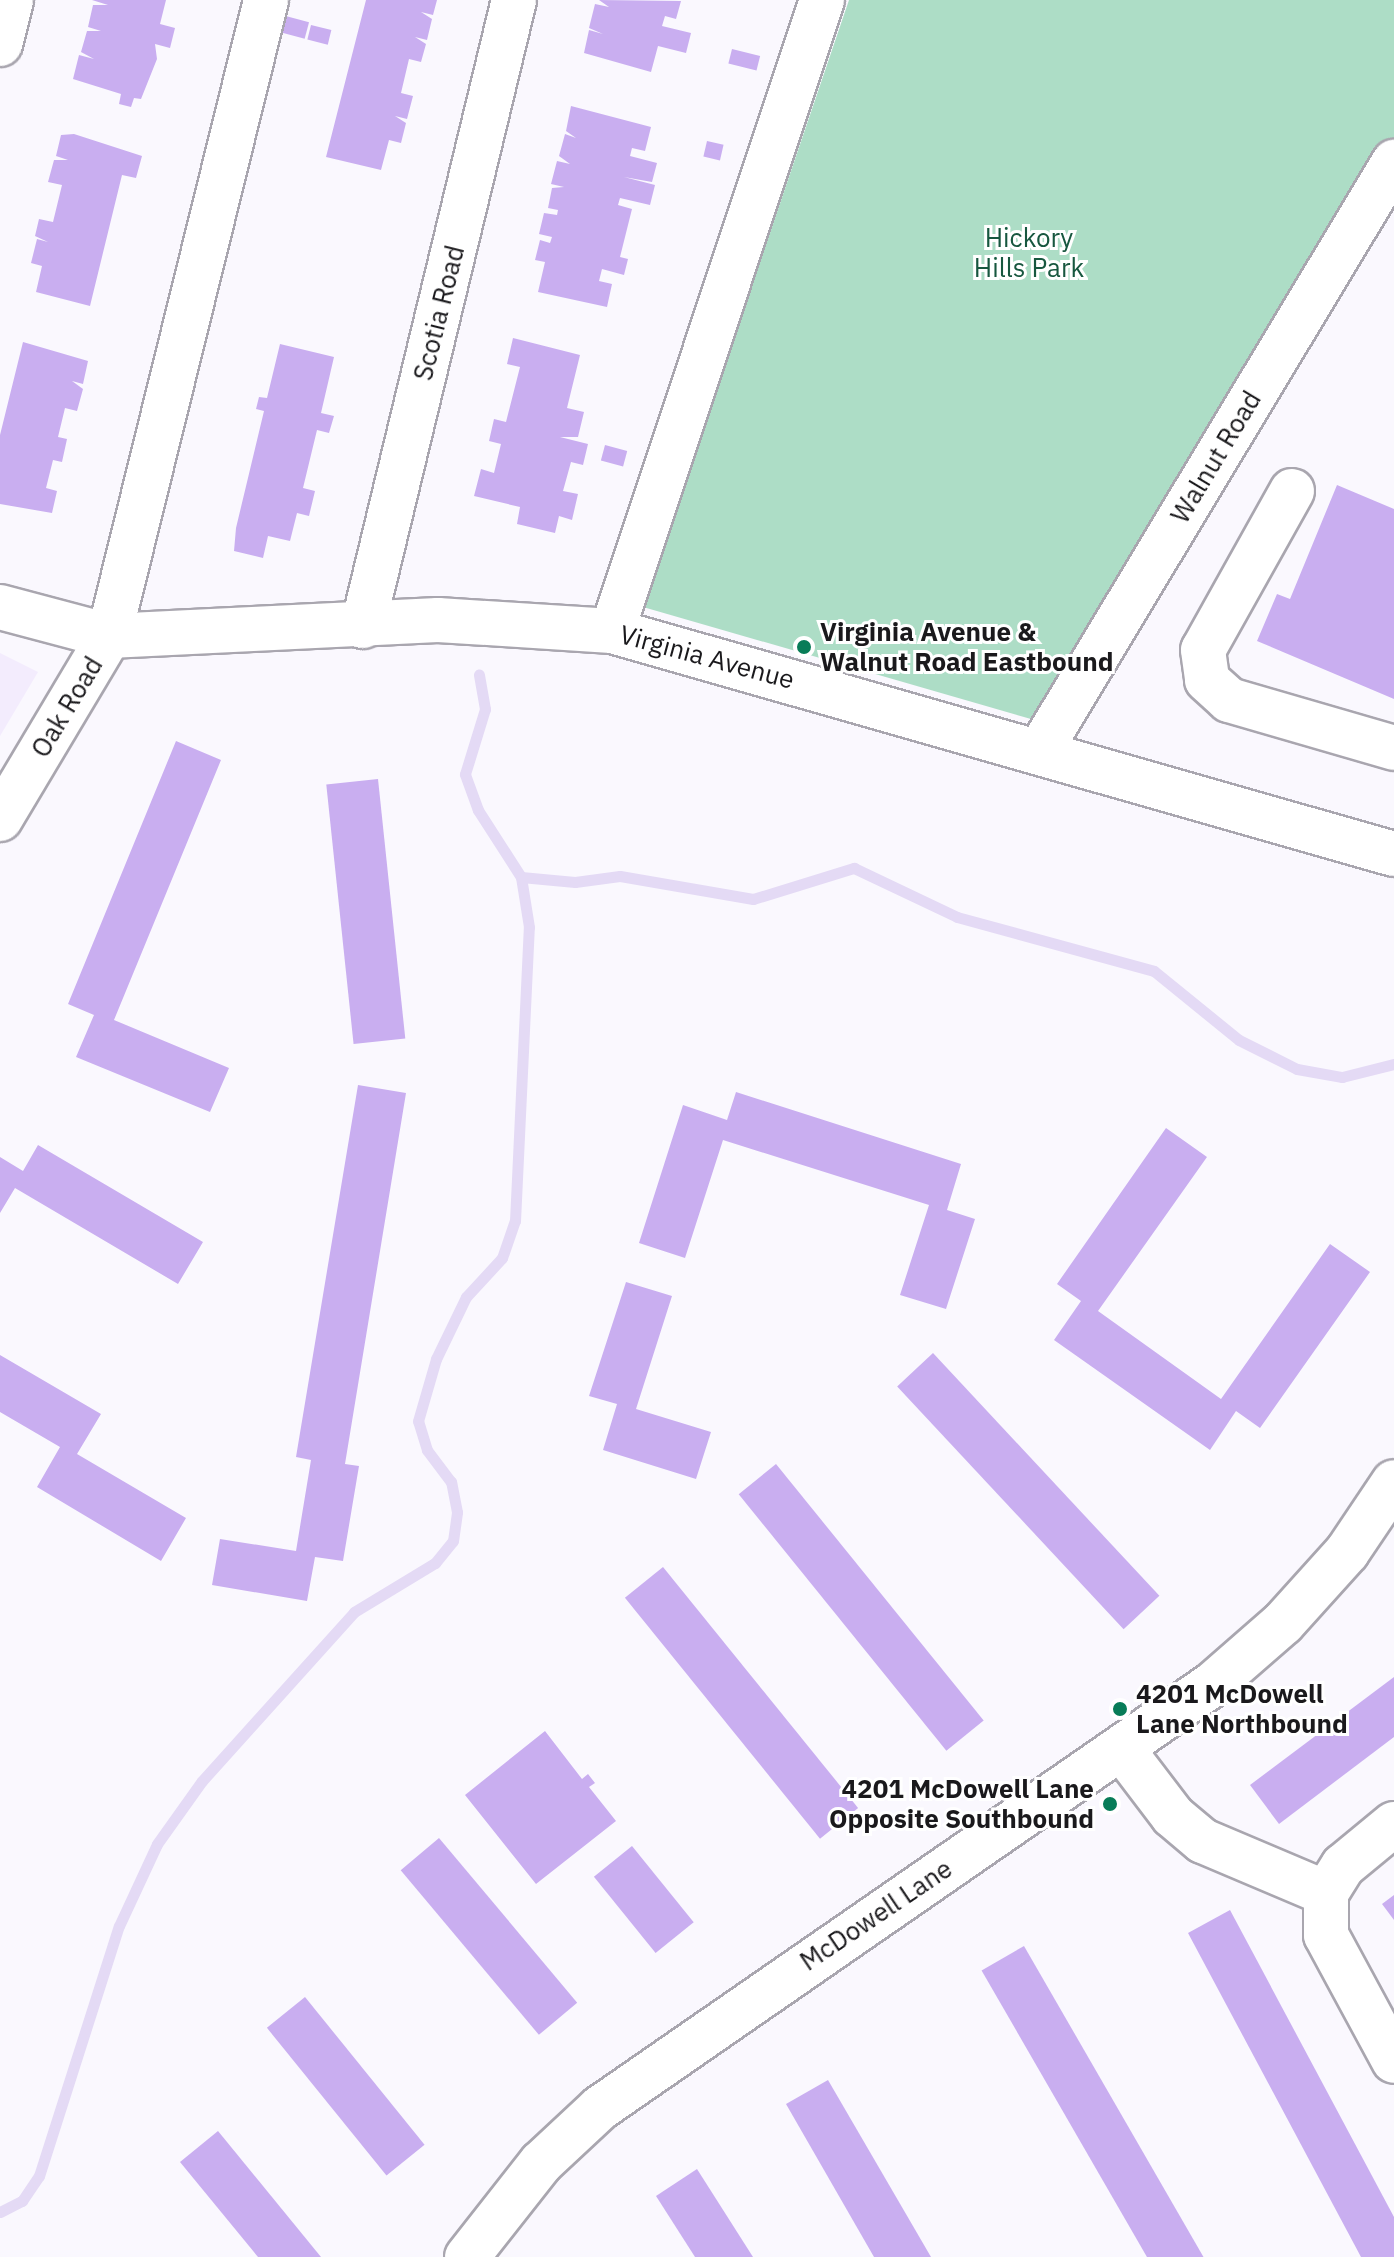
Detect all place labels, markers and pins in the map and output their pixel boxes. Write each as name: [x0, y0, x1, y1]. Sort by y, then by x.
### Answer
place label: Virginia Avenue & Walnut Road Eastbound: [820, 616, 1114, 678]
marker: Virginia Avenue & Walnut Road Eastbound: [795, 638, 813, 656]
place label: 4201 McDowell Lane Northbound: [1136, 1678, 1348, 1740]
marker: 4201 McDowell Lane Northbound: [1111, 1700, 1129, 1718]
place label: 4201 McDowell Lane Opposite Southbound: [829, 1773, 1094, 1834]
marker: 4201 McDowell Lane Opposite Southbound: [1101, 1795, 1119, 1813]

